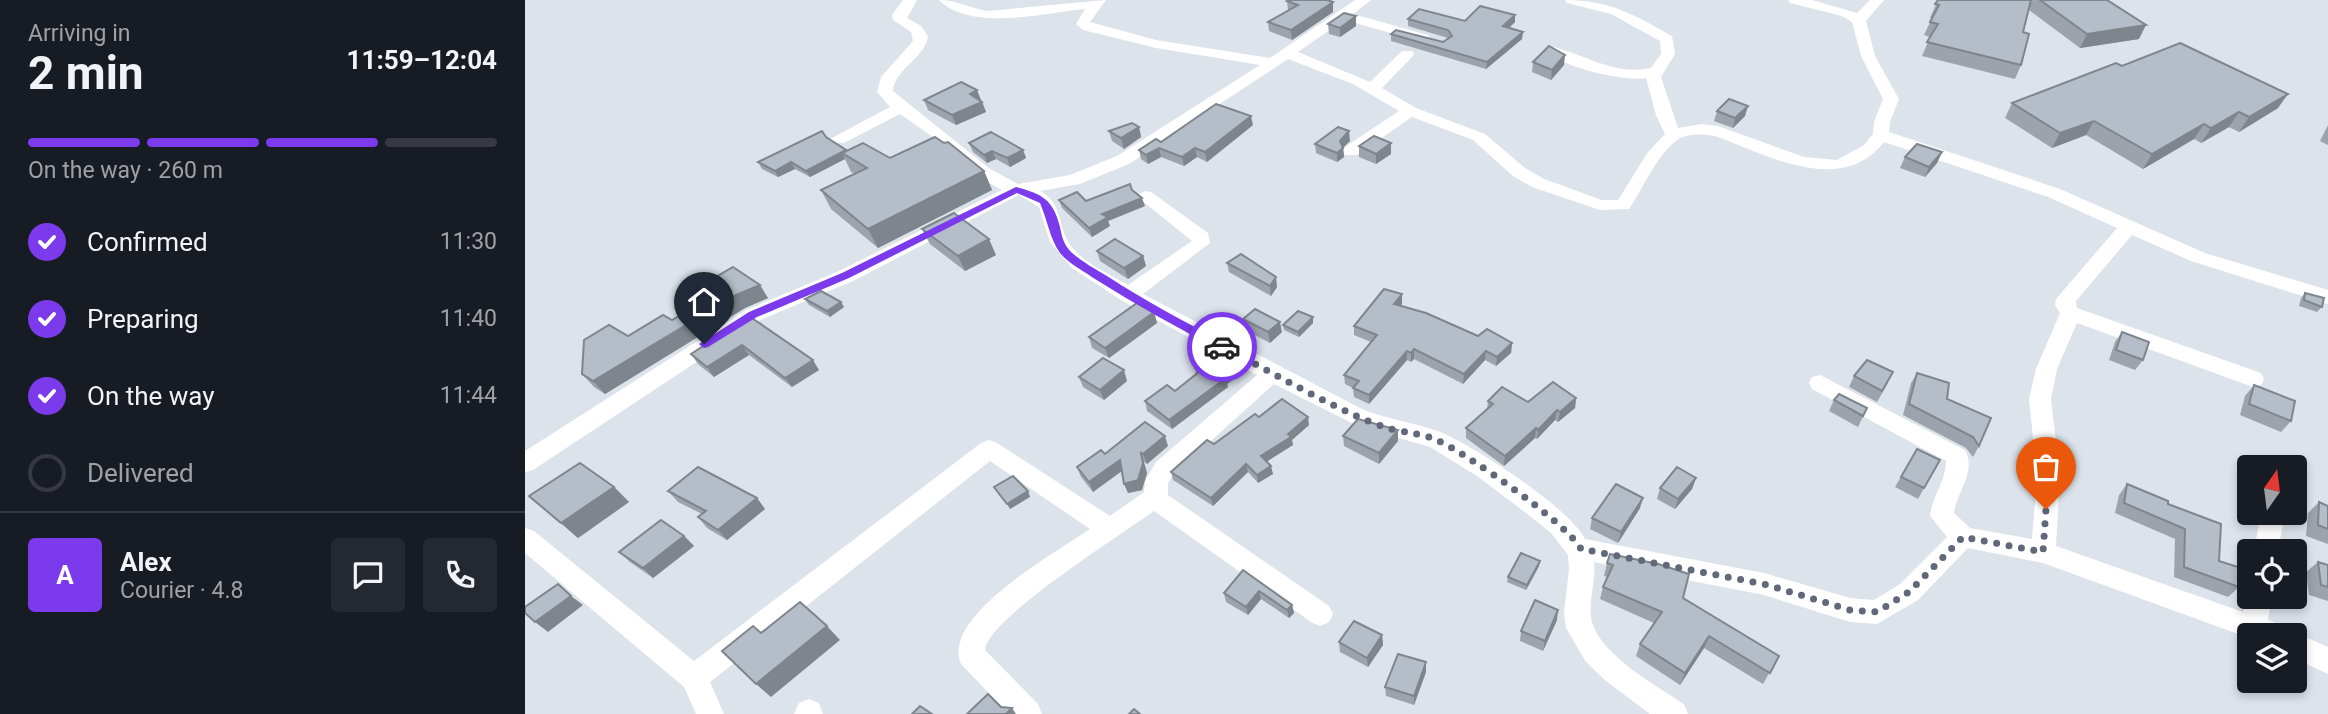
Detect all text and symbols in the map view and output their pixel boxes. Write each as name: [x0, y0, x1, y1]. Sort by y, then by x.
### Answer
text: Arriving in: [28, 20, 131, 47]
text: 11:59–12:04: [347, 45, 497, 75]
text: 2 min: [28, 46, 144, 100]
text: On the way · 260 m: [28, 157, 223, 184]
icon: check: [28, 223, 66, 261]
text: Confirmed: [87, 227, 208, 257]
text: 11:30: [440, 228, 497, 255]
pin: [674, 272, 734, 344]
icon: home: [685, 283, 723, 321]
icon: check: [28, 300, 66, 338]
text: Preparing: [87, 304, 199, 334]
text: 11:40: [440, 305, 497, 332]
courier: [1187, 312, 1257, 382]
icon: car: [1203, 328, 1241, 366]
icon: check: [28, 377, 66, 415]
text: On the way: [87, 381, 215, 411]
text: 11:44: [440, 382, 497, 409]
pin: [2016, 437, 2076, 509]
icon: bag: [2027, 448, 2065, 486]
north arrow: [2237, 455, 2307, 525]
map controls: [2237, 455, 2307, 693]
text: Delivered: [87, 458, 194, 488]
button: chat: [331, 538, 405, 612]
button: phone: [423, 538, 497, 612]
button: locate: [2237, 539, 2307, 609]
text: Alex: [120, 547, 172, 577]
text: A: [56, 560, 74, 590]
text: Courier · 4.8: [120, 577, 243, 604]
button: layers: [2237, 623, 2307, 693]

